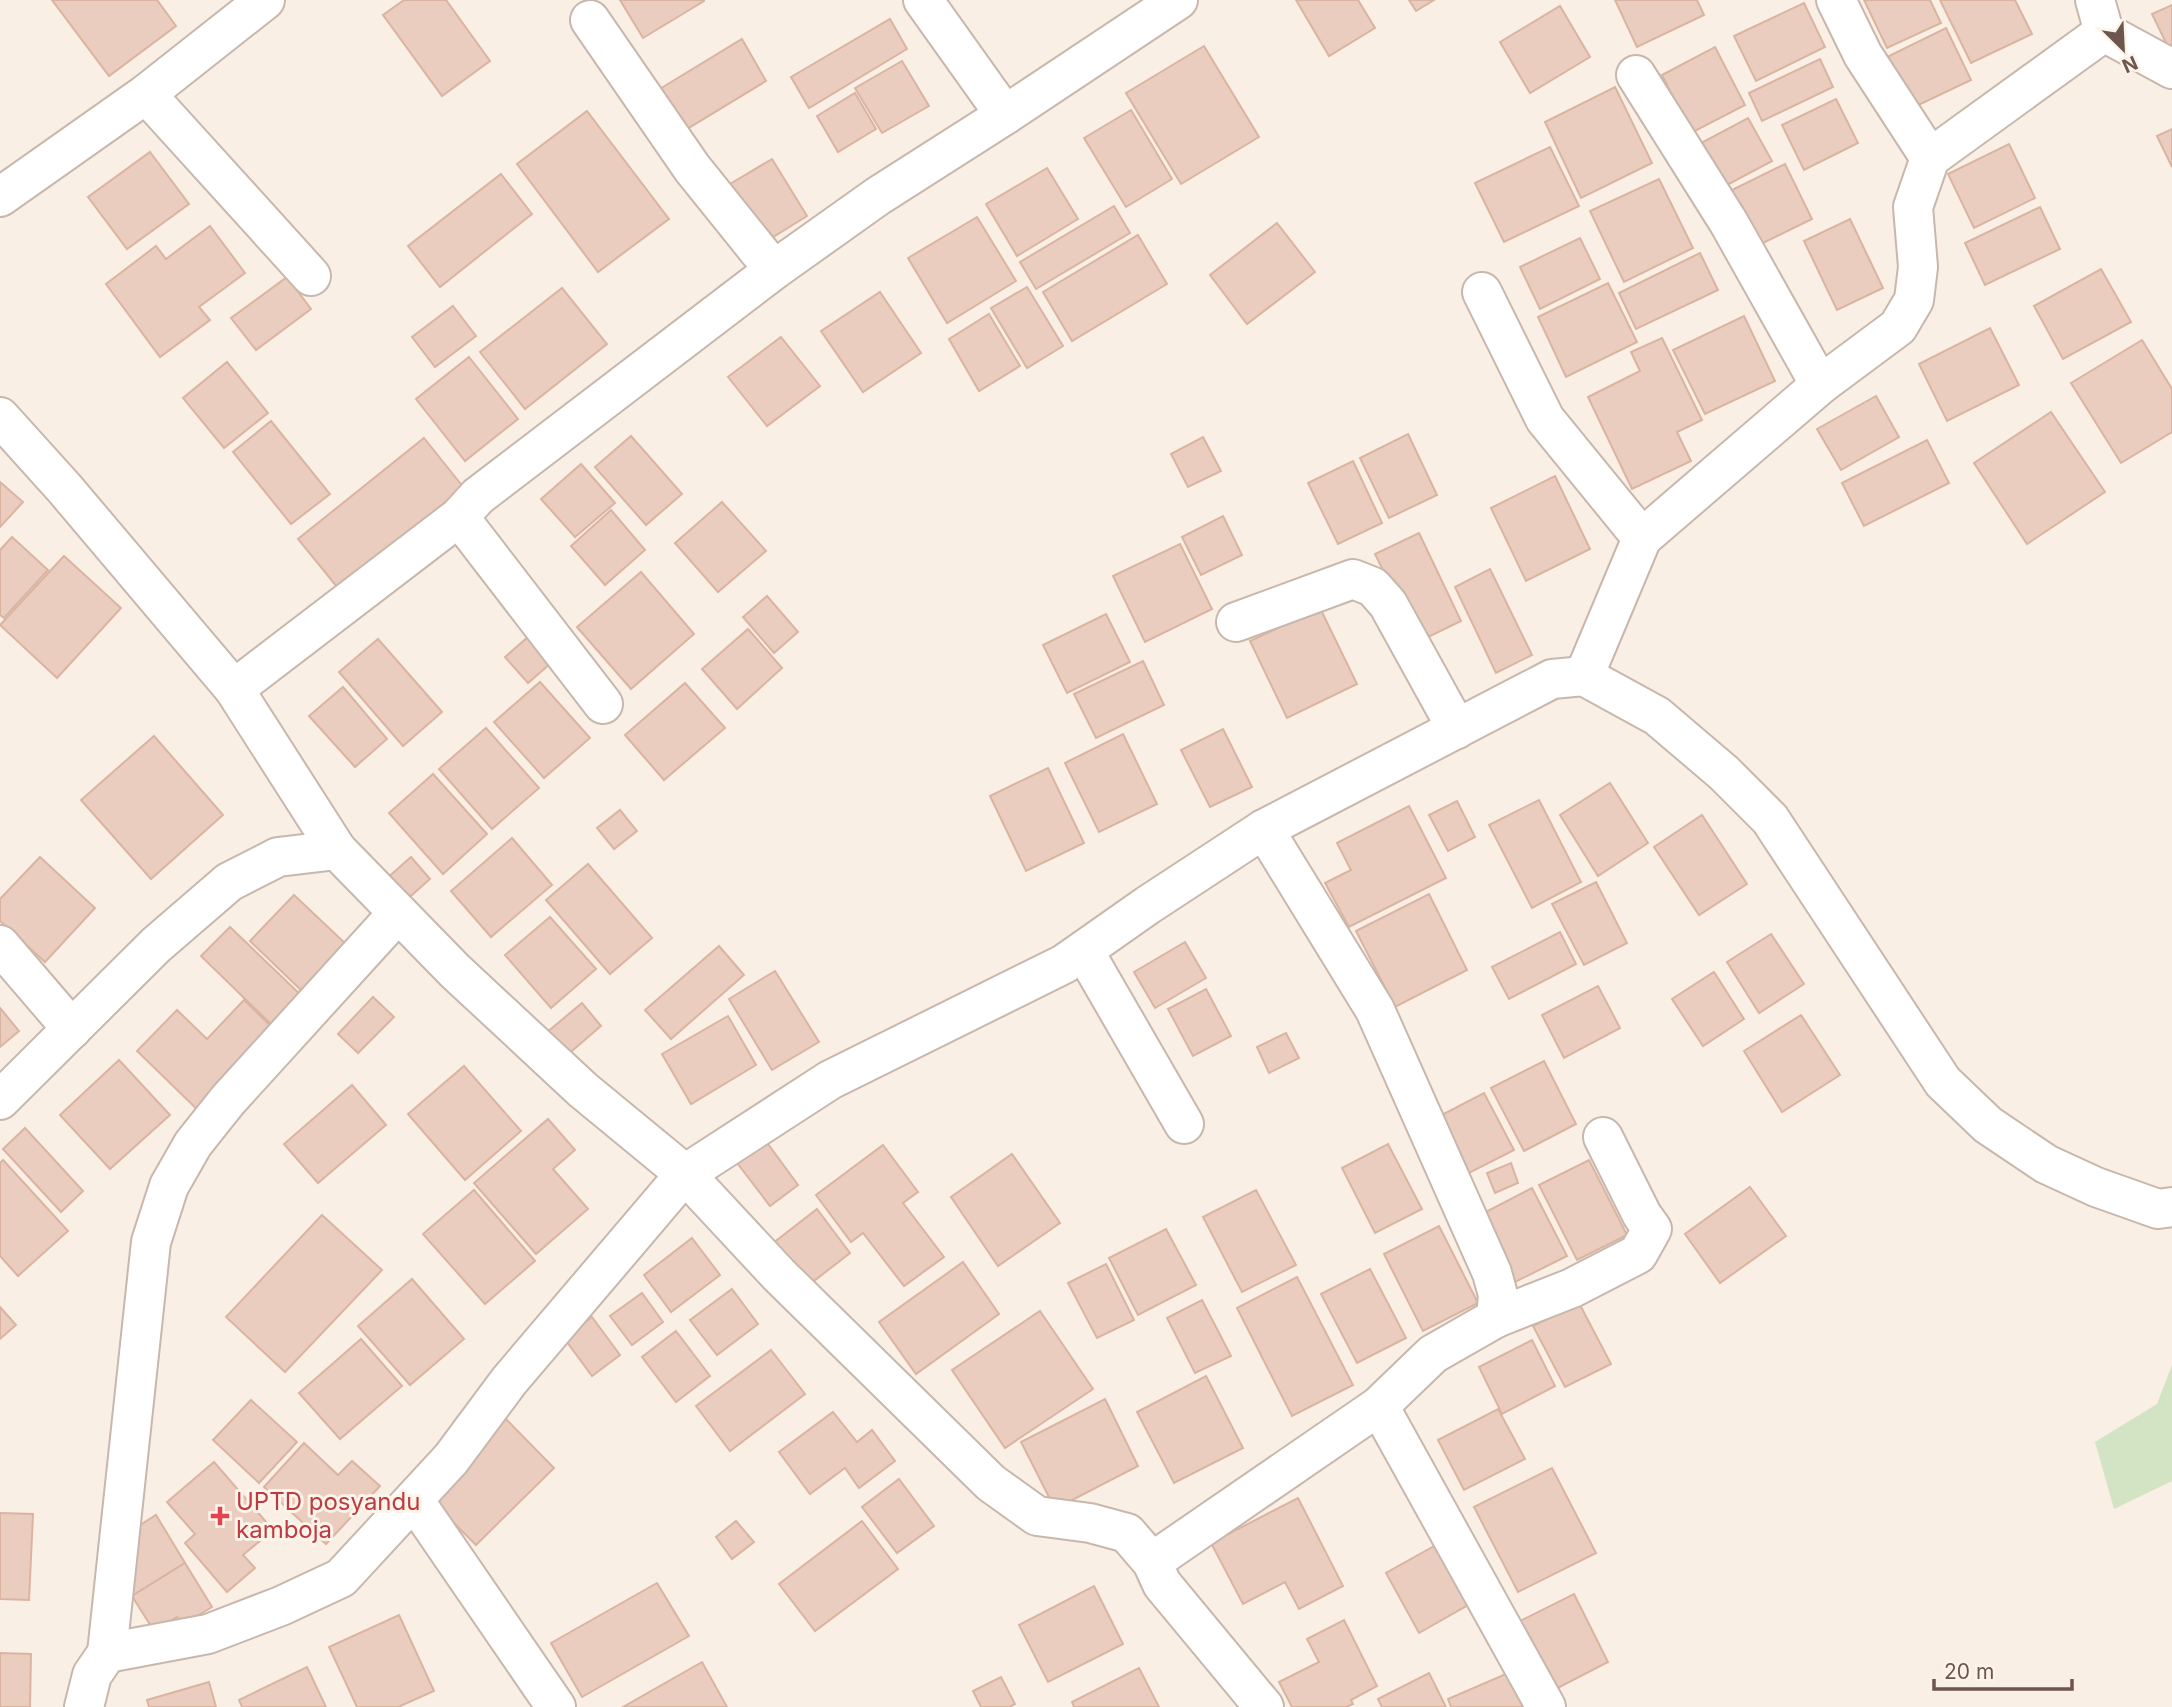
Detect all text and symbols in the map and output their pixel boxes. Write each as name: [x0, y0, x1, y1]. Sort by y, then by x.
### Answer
north arrow: [2088, 14, 2158, 84]
text: N: [2118, 51, 2141, 78]
place label: UPTD posyandu kamboja: [236, 1487, 420, 1544]
marker: UPTD posyandu kamboja: [210, 1506, 230, 1526]
scale bar: [1934, 1648, 2072, 1692]
text: 20 m: [1944, 1659, 1994, 1684]

